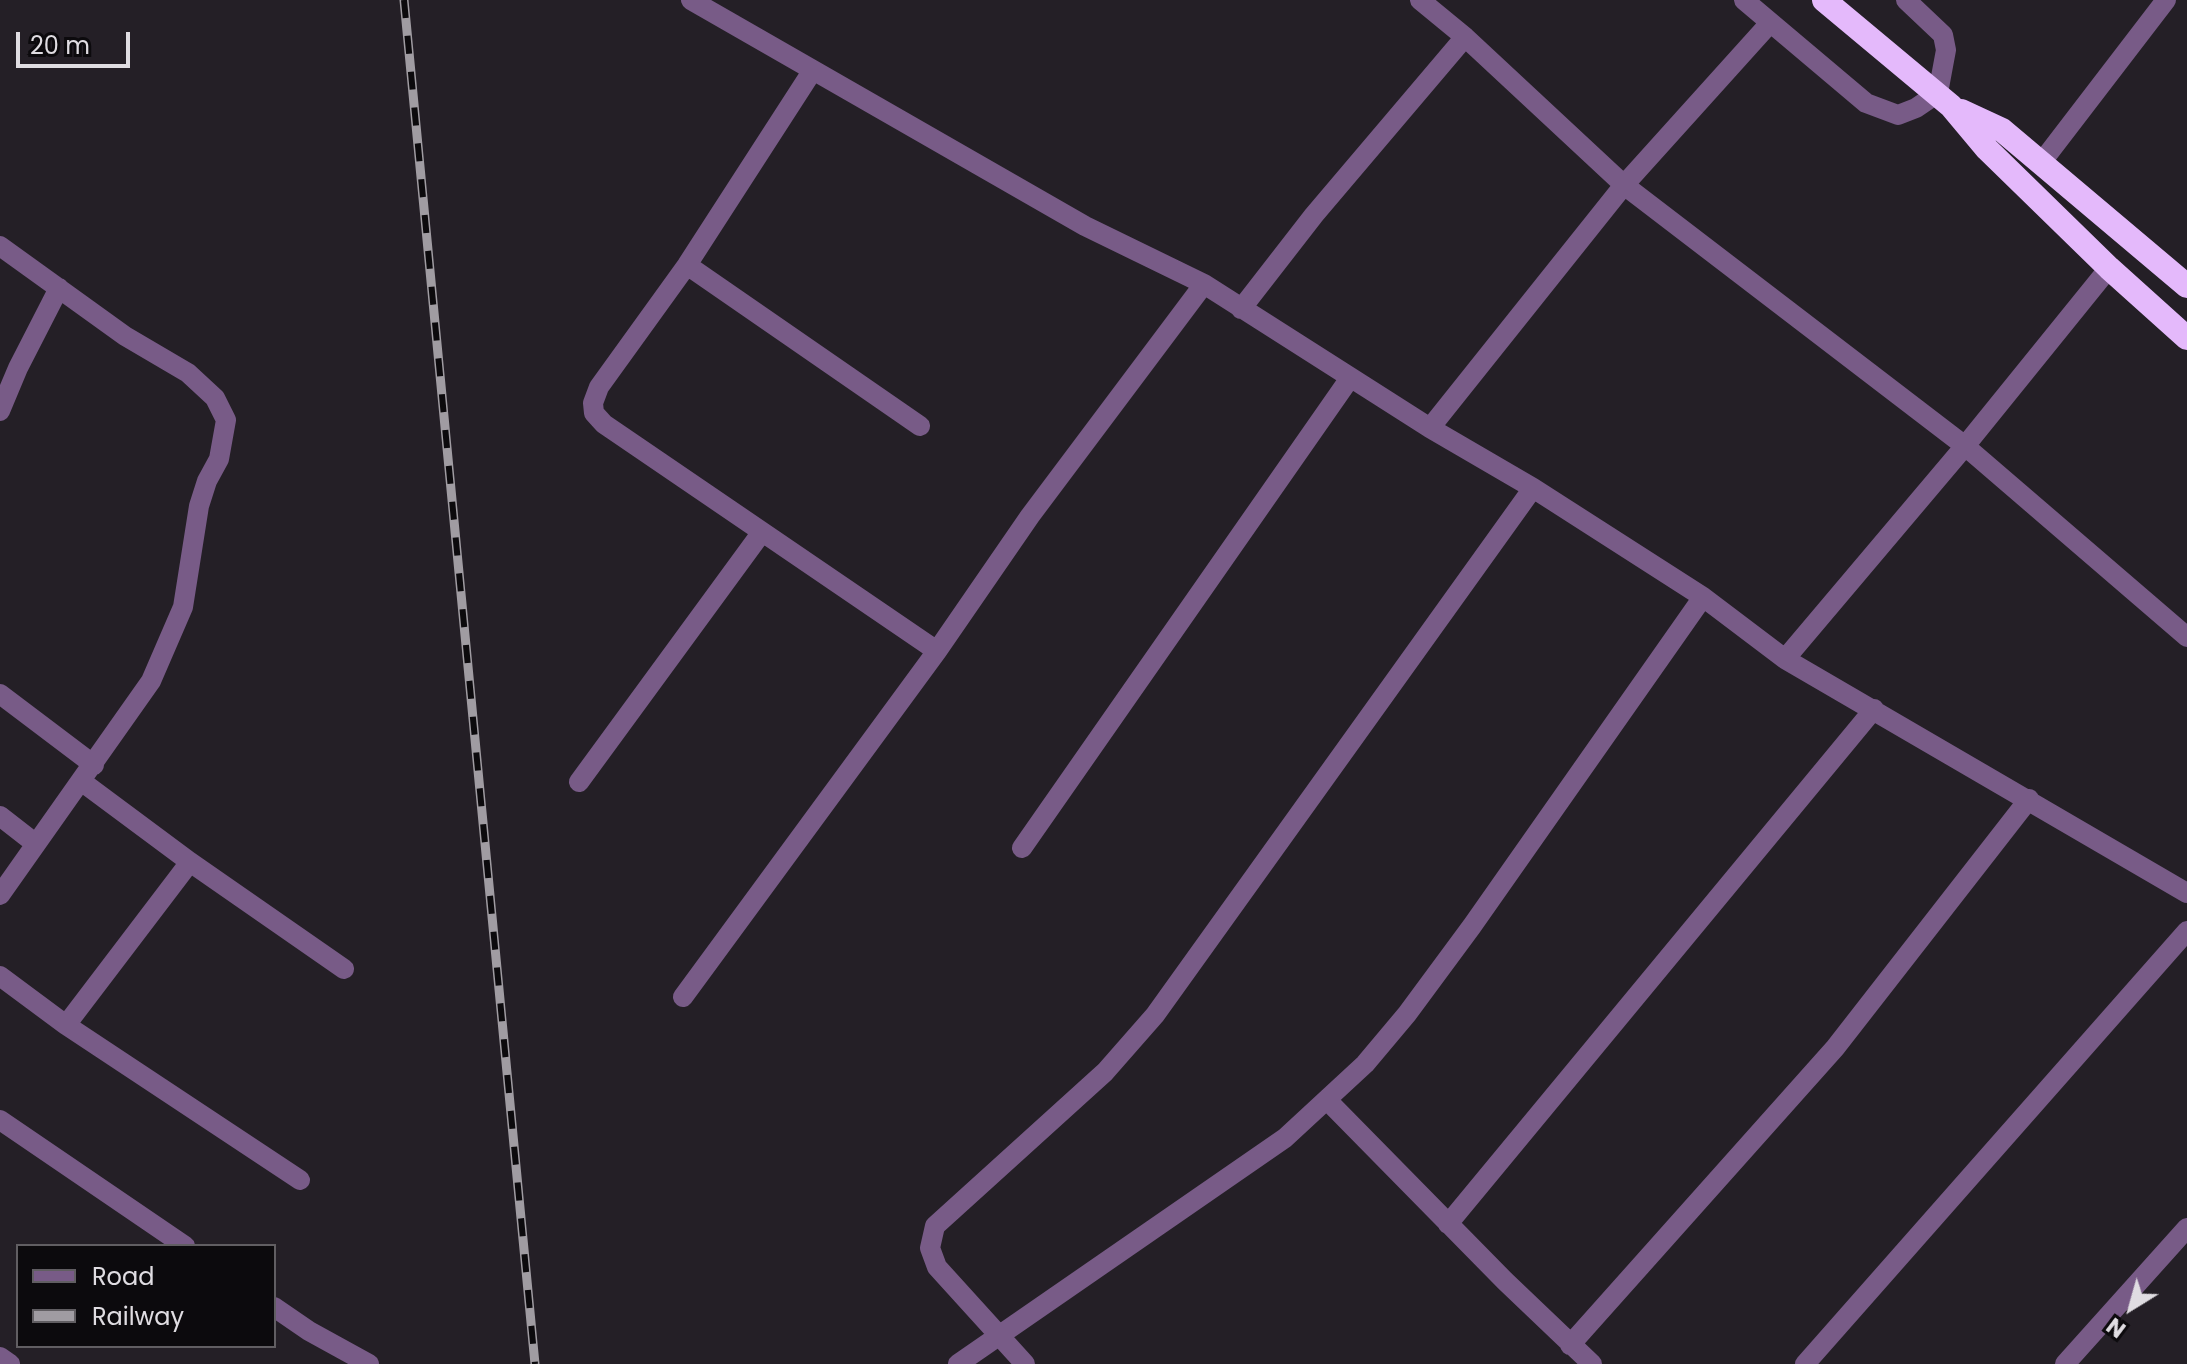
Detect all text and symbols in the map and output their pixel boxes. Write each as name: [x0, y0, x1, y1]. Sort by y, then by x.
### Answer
scale bar: [20, 16, 134, 66]
text: 20 m: [30, 29, 90, 62]
legend: [16, 1244, 276, 1348]
text: Road: [92, 1260, 154, 1293]
north arrow: [2091, 1268, 2171, 1348]
text: Railway: [92, 1300, 184, 1333]
text: N: [2100, 1310, 2132, 1345]

